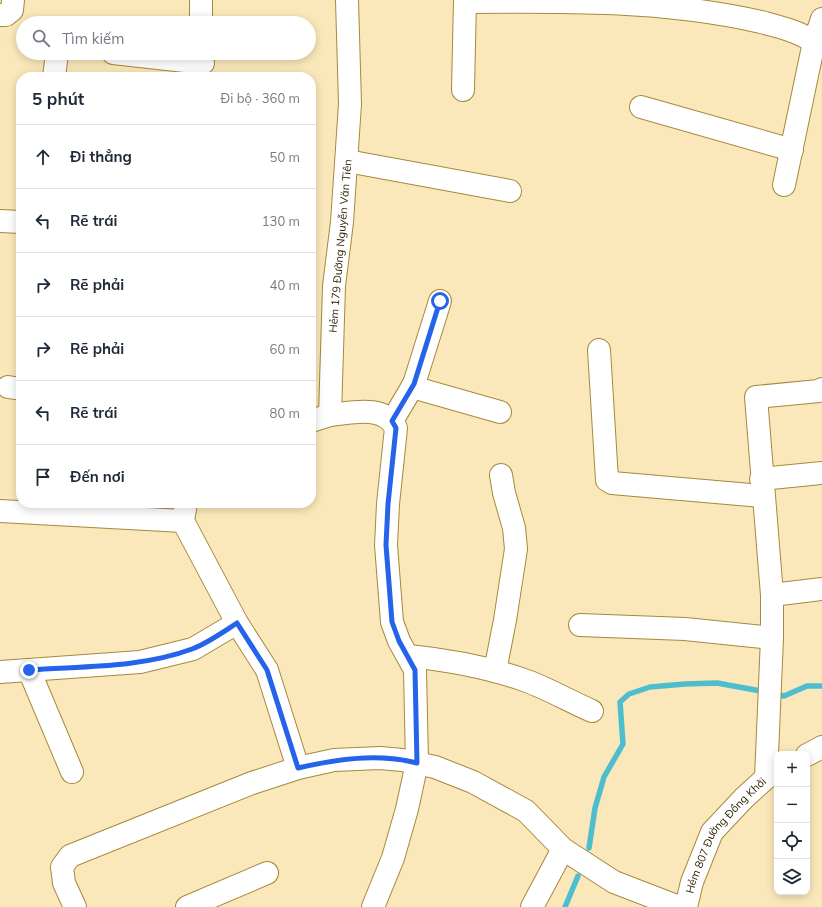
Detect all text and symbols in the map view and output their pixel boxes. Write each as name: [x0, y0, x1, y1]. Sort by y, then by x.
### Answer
search box: [16, 16, 316, 60]
icon: search: [30, 27, 52, 49]
text: Tìm kiếm: [62, 29, 124, 48]
text: 5 phút: [32, 88, 84, 109]
text: Đi bộ · 360 m: [221, 90, 300, 106]
icon: ahead: [32, 146, 54, 168]
text: Đi thẳng: [70, 147, 132, 166]
text: 50 m: [270, 149, 300, 165]
street label: Hẻm 179 Đường Nguyễn Văn Tiên: [325, 159, 355, 333]
icon: left: [32, 210, 54, 232]
text: Rẽ trái: [70, 211, 117, 230]
text: 130 m: [262, 213, 300, 229]
icon: right: [32, 274, 54, 296]
text: Rẽ phải: [70, 275, 124, 294]
text: 40 m: [270, 277, 300, 293]
route start: [431, 292, 449, 310]
icon: right: [32, 338, 54, 360]
text: Rẽ phải: [70, 339, 124, 358]
text: 60 m: [270, 341, 300, 357]
icon: left: [32, 402, 54, 424]
text: Rẽ trái: [70, 403, 117, 422]
text: 80 m: [270, 405, 300, 421]
icon: arrive: [32, 466, 54, 488]
text: Đến nơi: [70, 467, 125, 486]
route end: [20, 661, 38, 679]
map controls: [774, 751, 810, 895]
button: +: [774, 751, 810, 787]
street label: Hẻm 807 Đường Đồng Khởi: [683, 774, 769, 895]
button: −: [774, 787, 810, 823]
button: locate: [774, 823, 810, 859]
button: layers: [774, 859, 810, 895]

